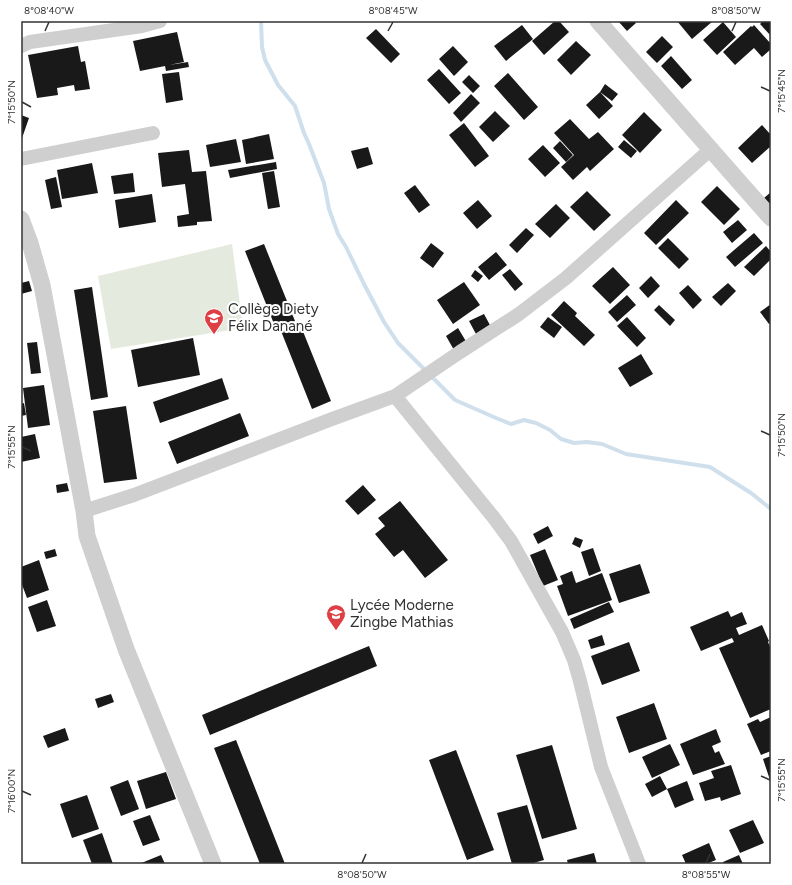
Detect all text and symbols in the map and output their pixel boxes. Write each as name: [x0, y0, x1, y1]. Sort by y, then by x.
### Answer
text: 8°08'40"W: [24, 4, 74, 17]
text: 8°08'45"W: [368, 4, 418, 17]
text: 8°08'50"W: [711, 4, 761, 17]
text: 7°15'45"N: [775, 69, 788, 113]
text: 7°15'50"N: [5, 80, 18, 124]
place label: Collège Diety Félix Danané: [228, 300, 319, 335]
school or university icon: Collège Diety Félix Danané: [203, 307, 225, 335]
text: 7°15'50"N: [775, 413, 788, 457]
text: 7°15'55"N: [5, 425, 18, 469]
place label: Lycée Moderne Zingbe Mathias: [350, 596, 454, 631]
school or university icon: Lycée Moderne Zingbe Mathias: [325, 603, 347, 631]
text: 7°15'55"N: [775, 758, 788, 802]
text: 7°16'00"N: [5, 769, 18, 813]
text: 8°08'50"W: [337, 868, 387, 881]
text: 8°08'55"W: [682, 868, 731, 881]

